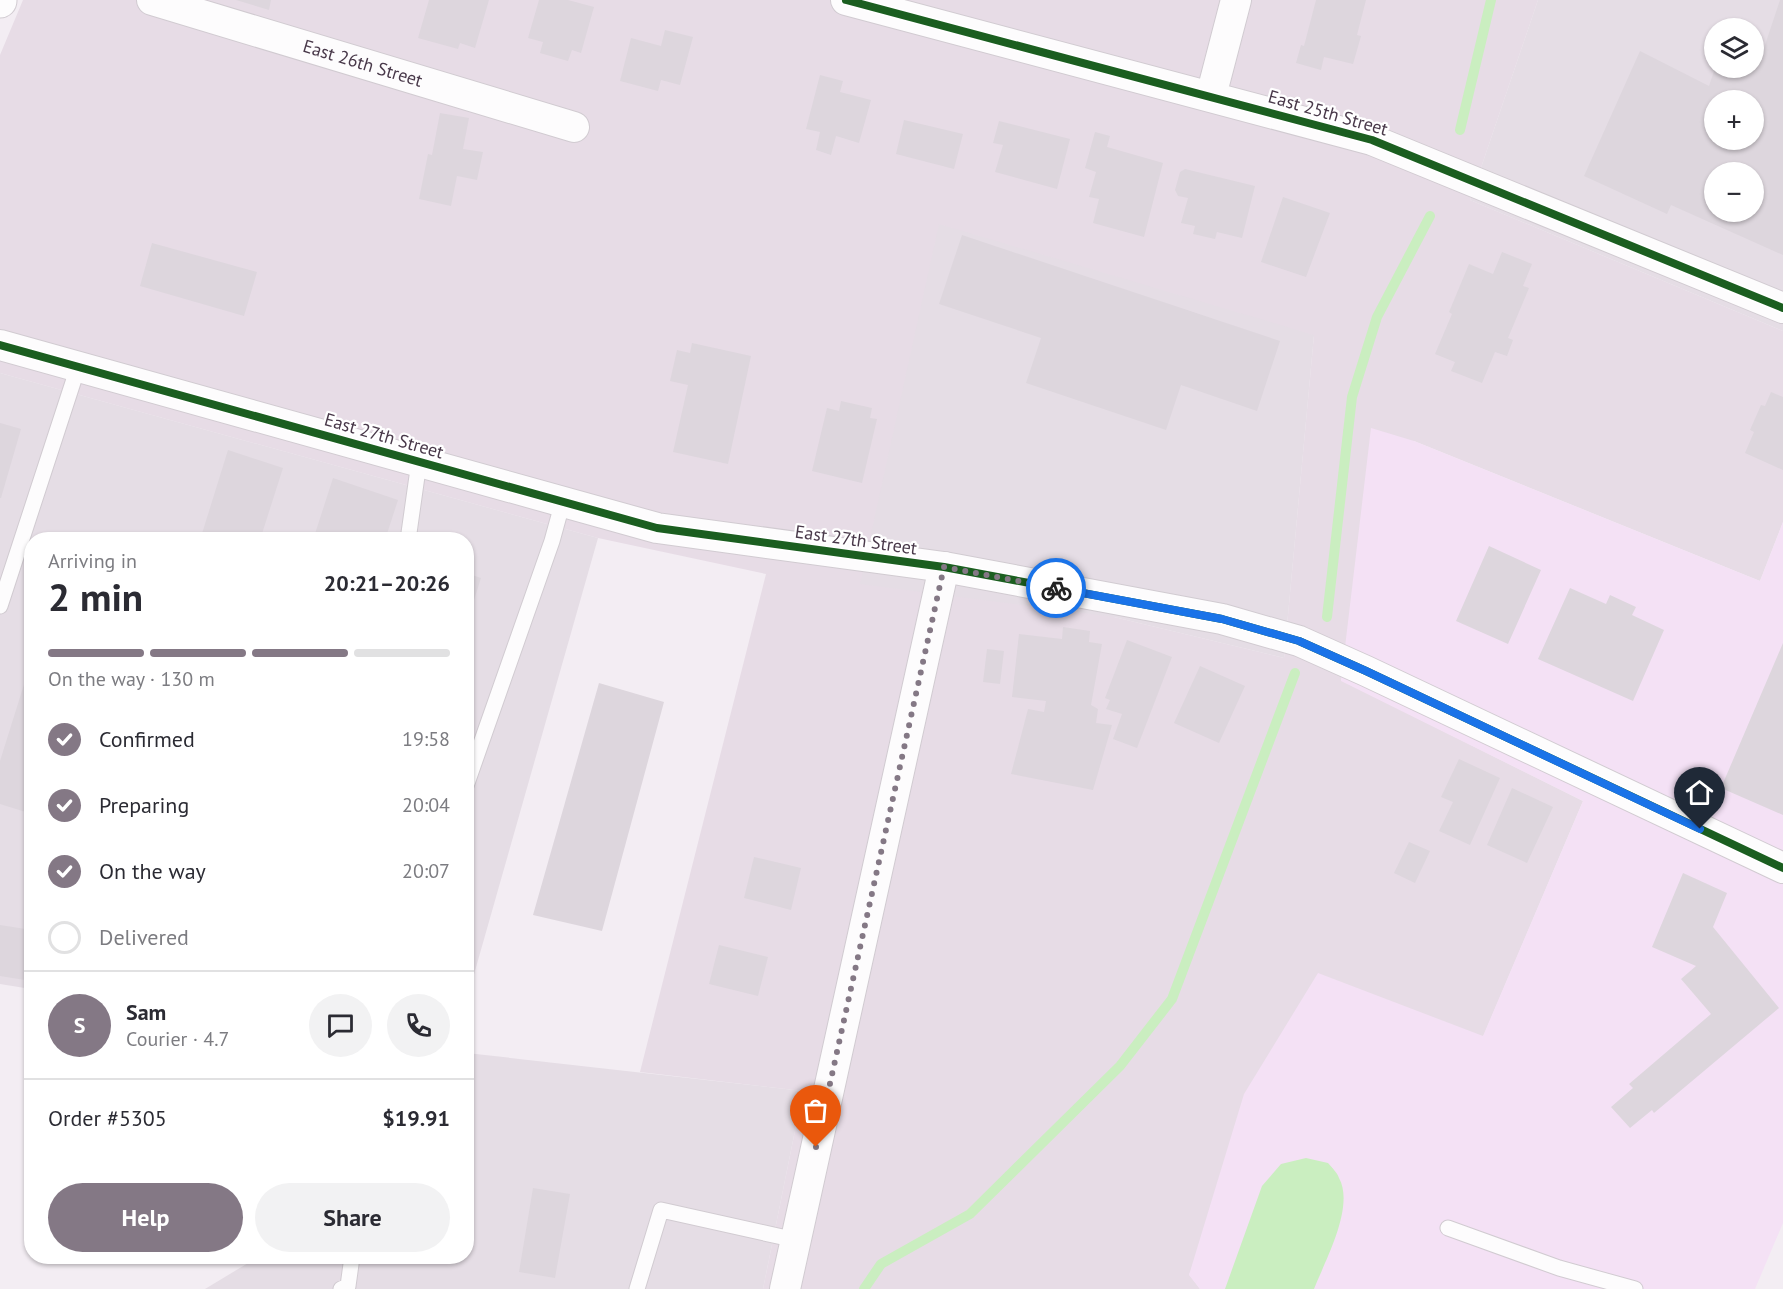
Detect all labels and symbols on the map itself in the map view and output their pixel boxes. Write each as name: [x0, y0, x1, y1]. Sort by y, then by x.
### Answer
street label: East 26th Street: [300, 34, 425, 92]
street label: East 25th Street: [1266, 84, 1391, 141]
street label: East 27th Street: [322, 408, 446, 464]
street label: East 27th Street: [794, 520, 919, 559]
courier: [1026, 558, 1086, 618]
pin: [1674, 767, 1725, 829]
pin: [790, 1085, 841, 1147]

